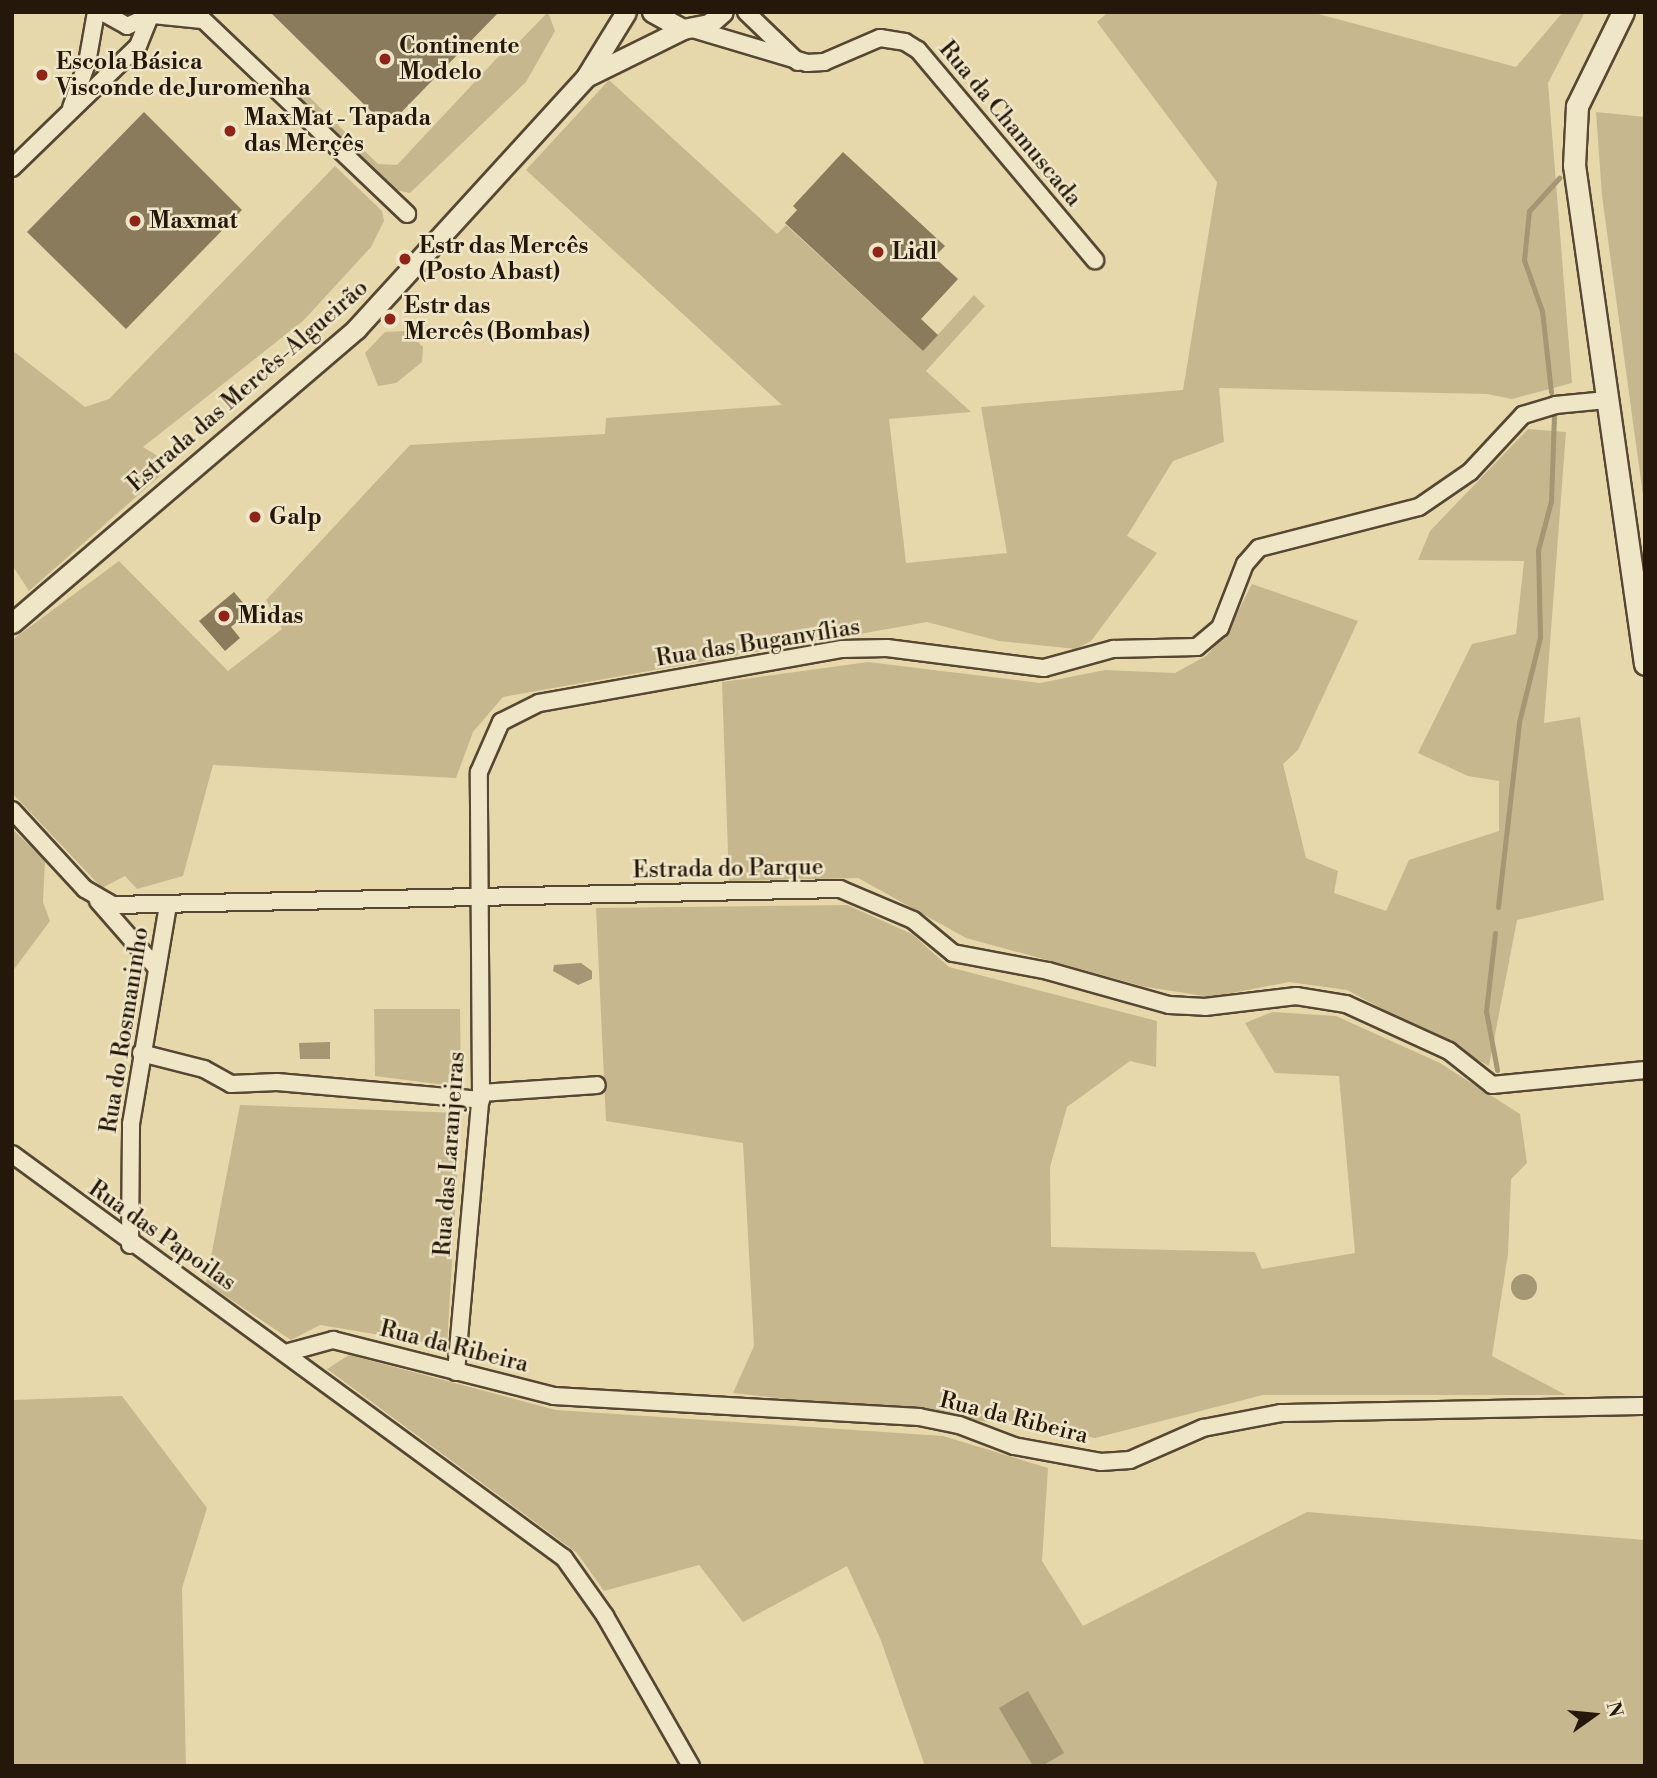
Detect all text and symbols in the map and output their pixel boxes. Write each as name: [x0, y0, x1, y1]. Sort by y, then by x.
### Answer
place label: Continente Modelo: [399, 32, 520, 86]
street label: Rua da Chamuscada: [933, 36, 1087, 212]
place label: Escola Básica Visconde de Juromenha: [56, 48, 310, 102]
marker: Continente Modelo: [377, 51, 393, 67]
marker: Escola Básica Visconde de Juromenha: [34, 67, 50, 83]
place label: MaxMat - Tapada das Merçês: [244, 104, 431, 158]
marker: MaxMat - Tapada das Merçês: [222, 123, 238, 139]
place label: Maxmat: [149, 207, 238, 235]
marker: Maxmat: [127, 213, 143, 229]
place label: Estr das Mercês (Posto Abast): [419, 232, 588, 286]
place label: Lidl: [892, 238, 937, 266]
marker: Lidl: [870, 244, 886, 260]
marker: Estr das Mercês (Posto Abast): [397, 251, 413, 267]
street label: Estrada das Mercês-Algueirão: [122, 274, 374, 498]
place label: Estr das Mercês (Bombas): [404, 292, 590, 346]
marker: Estr das Mercês (Bombas): [382, 311, 398, 327]
place label: Galp: [269, 503, 322, 531]
marker: Galp: [247, 509, 263, 525]
place label: Midas: [238, 602, 303, 630]
marker: Midas: [216, 608, 232, 624]
street label: Rua das Buganvílias: [654, 613, 862, 673]
street label: Estrada do Parque: [632, 854, 824, 884]
street label: Rua do Rosmaninho: [95, 925, 155, 1135]
street label: Rua das Laranjeiras: [429, 1051, 471, 1257]
street label: Rua das Papoilas: [83, 1175, 241, 1297]
street label: Rua da Ribeira: [377, 1315, 531, 1379]
street label: Rua da Ribeira: [937, 1386, 1091, 1450]
north arrow: [1559, 1680, 1629, 1750]
text: N: [1601, 1699, 1628, 1720]

